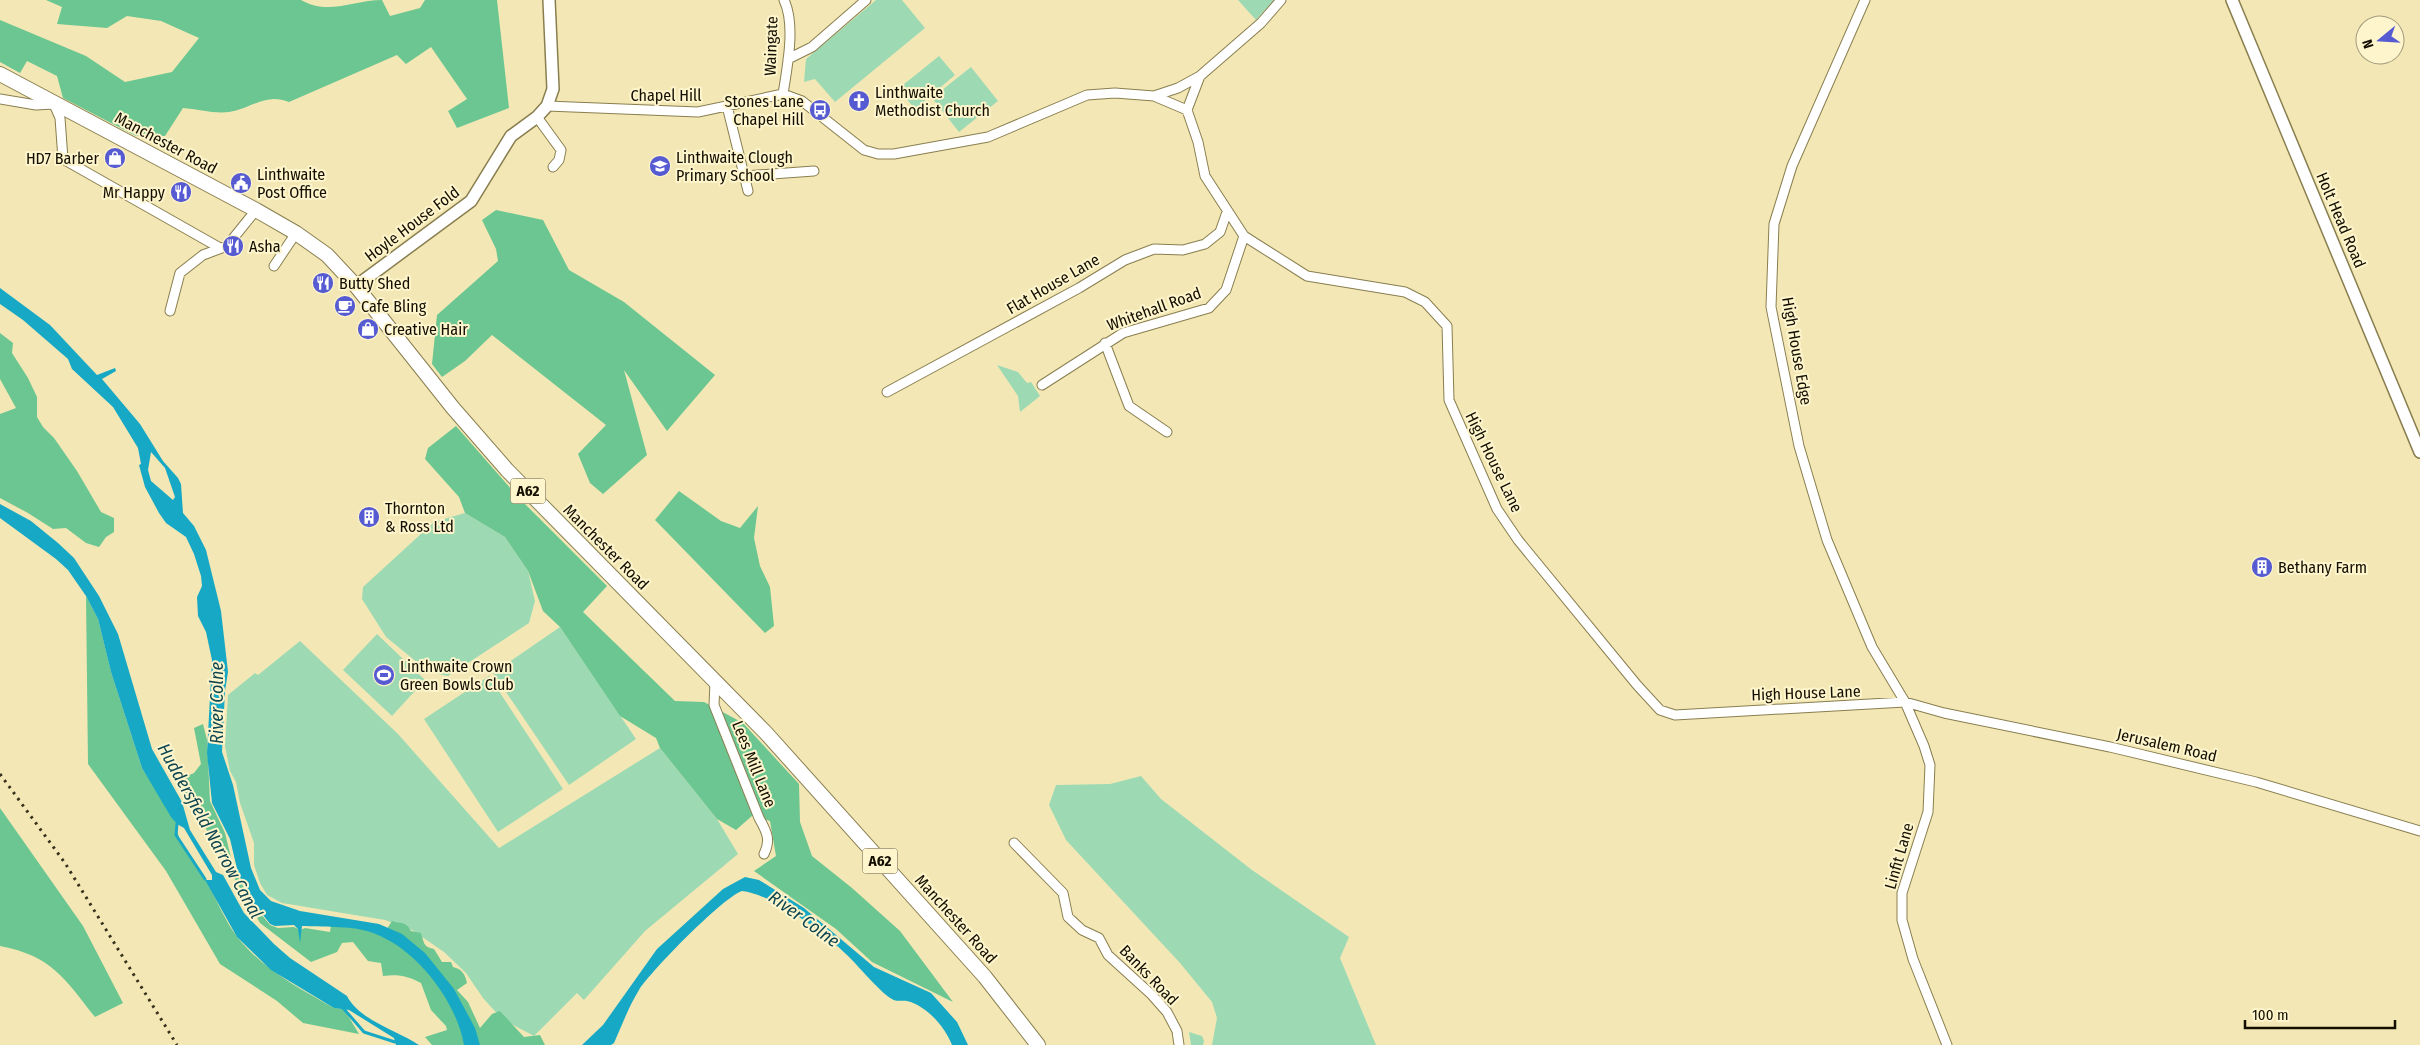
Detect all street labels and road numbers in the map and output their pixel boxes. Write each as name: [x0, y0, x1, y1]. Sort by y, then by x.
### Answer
street label: Waingate: [760, 16, 782, 76]
street label: Chapel Hill: [631, 86, 701, 105]
street label: Manchester Road: [112, 108, 220, 178]
street label: Holt Head Road: [2312, 169, 2370, 271]
street label: Hoyle House Fold: [361, 182, 463, 266]
street label: Flat House Lane: [1003, 250, 1103, 318]
street label: Whitehall Road: [1104, 283, 1204, 335]
street label: High House Edge: [1778, 296, 1816, 407]
street label: High House Lane: [1461, 409, 1527, 515]
road number: A62: [510, 478, 546, 504]
street label: Manchester Road: [559, 500, 653, 594]
street label: High House Lane: [1751, 682, 1861, 704]
street label: Lees Mill Lane: [728, 718, 780, 810]
street label: Jerusalem Road: [2115, 724, 2219, 766]
street label: Linfit Lane: [1880, 821, 1918, 891]
road number: A62: [862, 848, 898, 874]
street label: Manchester Road: [911, 871, 1001, 967]
street label: Banks Road: [1116, 941, 1182, 1009]

